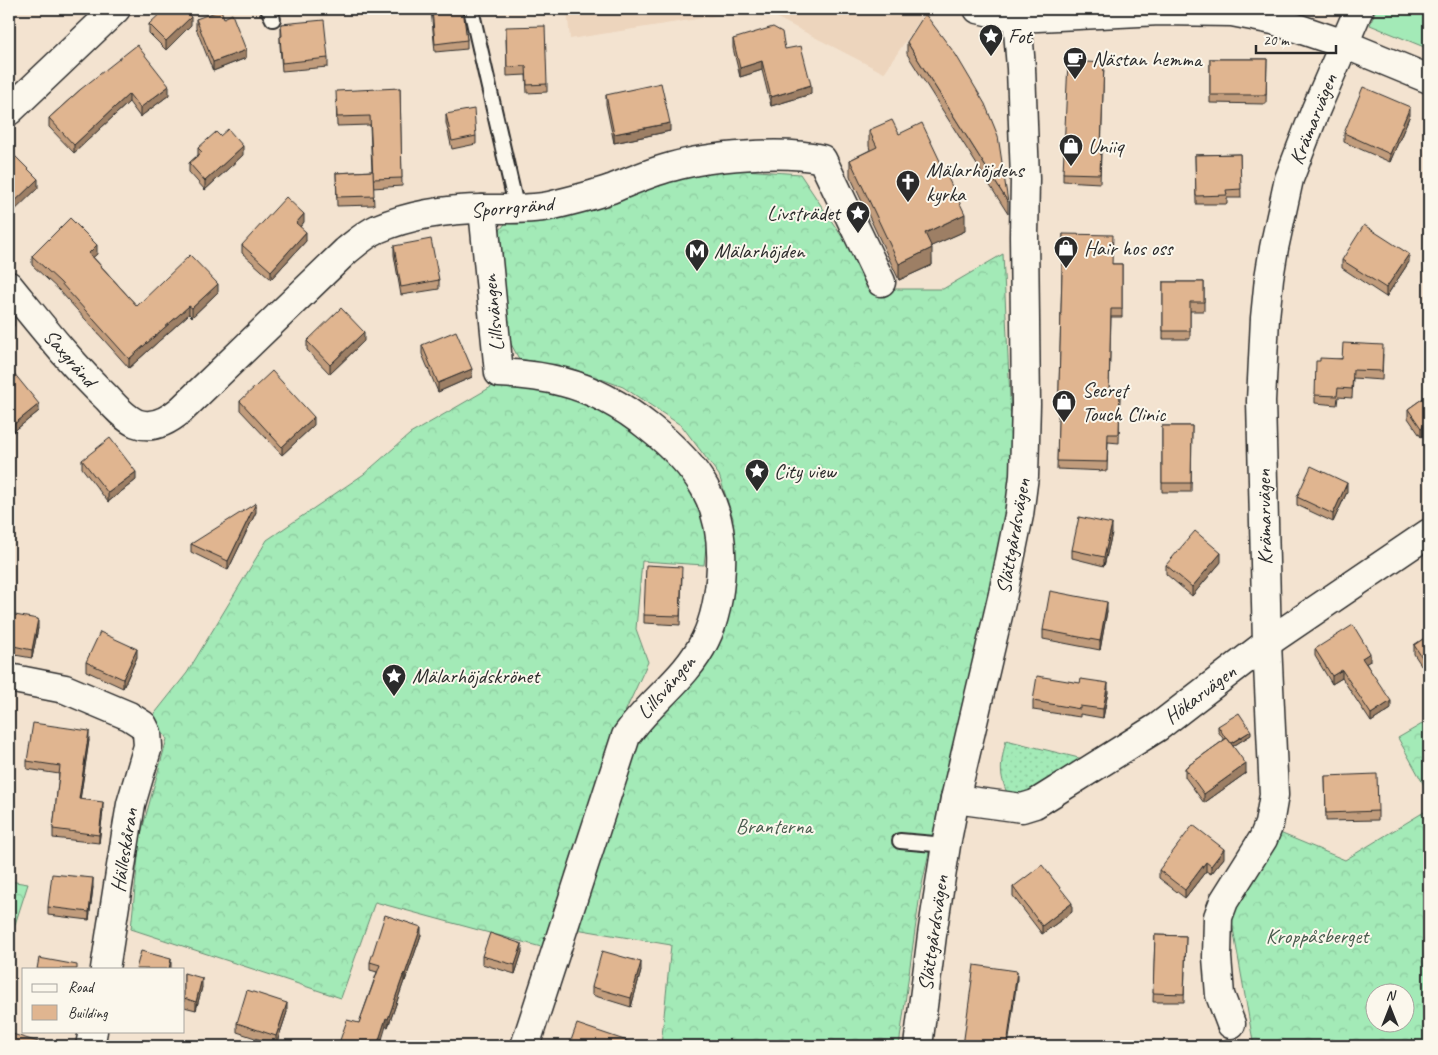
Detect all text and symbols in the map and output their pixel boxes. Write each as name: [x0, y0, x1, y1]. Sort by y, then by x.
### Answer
scale bar: [1256, 22, 1336, 54]
place icon: Fot: [978, 23, 1004, 57]
place label: Fot: [1008, 23, 1034, 49]
text: 20 m: [1263, 31, 1290, 50]
cafe icon: Nästan hemma: [1062, 46, 1088, 80]
place label: Nästan hemma: [1092, 46, 1204, 72]
street label: Krämarvägen: [1283, 69, 1343, 168]
shop icon: Uniiq: [1058, 133, 1084, 167]
place label: Uniiq: [1088, 133, 1125, 159]
place label: Mälarhöjdens kyrka: [926, 157, 1025, 207]
church icon: Mälarhöjdens kyrka: [895, 169, 921, 203]
street label: Sporrgränd: [470, 190, 558, 224]
place label: Livsträdet: [767, 200, 842, 226]
place icon: Livsträdet: [845, 200, 871, 234]
shop icon: Hair hos oss: [1053, 235, 1079, 269]
place label: Hair hos oss: [1084, 235, 1174, 261]
metro station icon: Mälarhöjden: [684, 238, 710, 272]
place label: Mälarhöjden: [714, 238, 806, 264]
street label: Lillsvängen: [476, 272, 510, 352]
street label: Saxgränd: [38, 324, 105, 395]
place label: Secret Touch Clinic: [1082, 377, 1167, 427]
shop icon: Secret Touch Clinic: [1051, 389, 1077, 423]
place icon: City view: [744, 458, 770, 492]
place label: City view: [774, 458, 838, 484]
street label: Krämarvägen: [1250, 468, 1278, 565]
street label: Slättgårdsvägen: [990, 476, 1036, 596]
street label: Lillsvängen: [631, 648, 702, 724]
street label: Hökarvägen: [1159, 658, 1242, 730]
place icon: Mälarhöjdskrönet: [381, 663, 407, 697]
place label: Mälarhöjdskrönet: [412, 663, 541, 689]
street label: Hälleskåran: [105, 805, 144, 894]
park label: Branterna: [736, 813, 815, 839]
street label: Slättgårdsvägen: [912, 873, 954, 993]
park label: Kroppåsberget: [1266, 923, 1370, 949]
legend: [22, 968, 185, 1032]
text: Road: [68, 978, 95, 997]
north arrow: [1366, 982, 1416, 1032]
text: N: [1386, 987, 1397, 1004]
text: Building: [68, 1004, 108, 1023]

